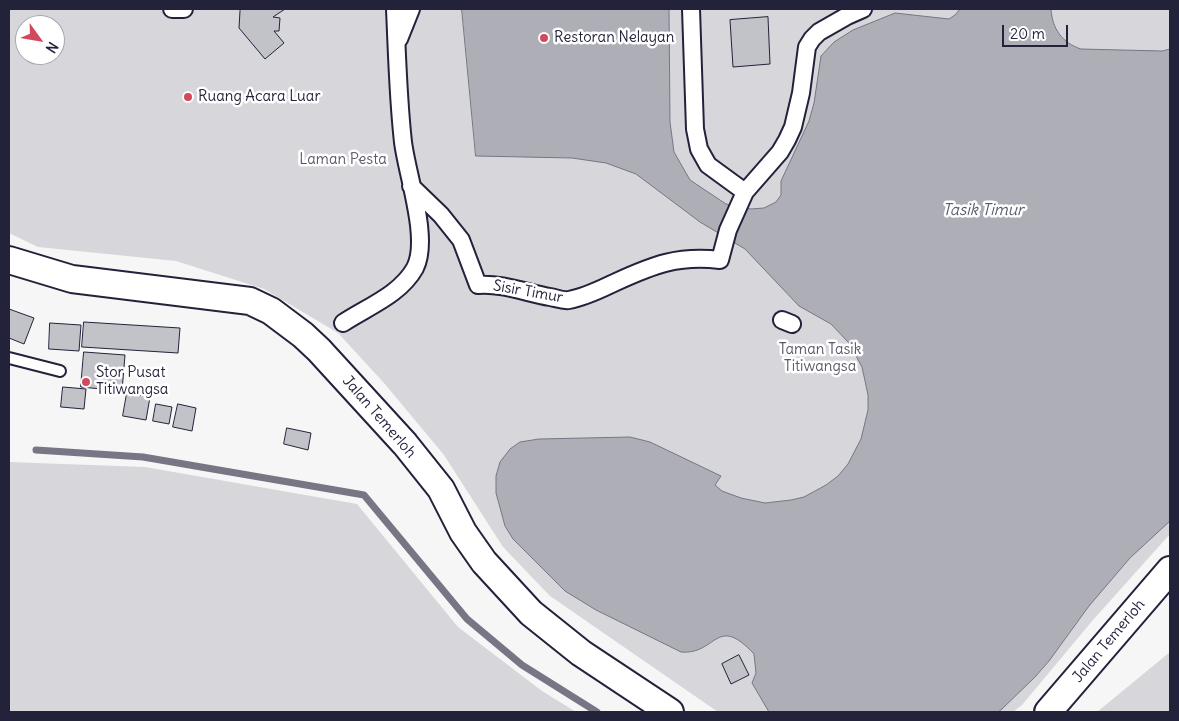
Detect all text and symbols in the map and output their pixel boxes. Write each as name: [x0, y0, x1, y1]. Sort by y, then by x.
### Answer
north arrow: [15, 15, 65, 65]
scale bar: [1004, 15, 1070, 47]
text: 20 m: [1010, 24, 1045, 43]
place label: Restoran Nelayan: [554, 29, 674, 47]
marker: Restoran Nelayan: [538, 32, 550, 44]
text: N: [42, 39, 62, 56]
place label: Ruang Acara Luar: [198, 88, 321, 106]
marker: Ruang Acara Luar: [182, 91, 194, 103]
park label: Laman Pesta: [299, 151, 387, 169]
water label: Tasik Timur: [942, 200, 1024, 220]
street label: Sisir Timur: [492, 277, 564, 307]
park label: Taman Tasik Titiwangsa: [779, 341, 861, 376]
place label: Stor Pusat Titiwangsa: [96, 364, 168, 399]
street label: Jalan Temerloh: [338, 372, 420, 462]
marker: Stor Pusat Titiwangsa: [80, 376, 92, 388]
street label: Jalan Temerloh: [1069, 596, 1149, 686]

